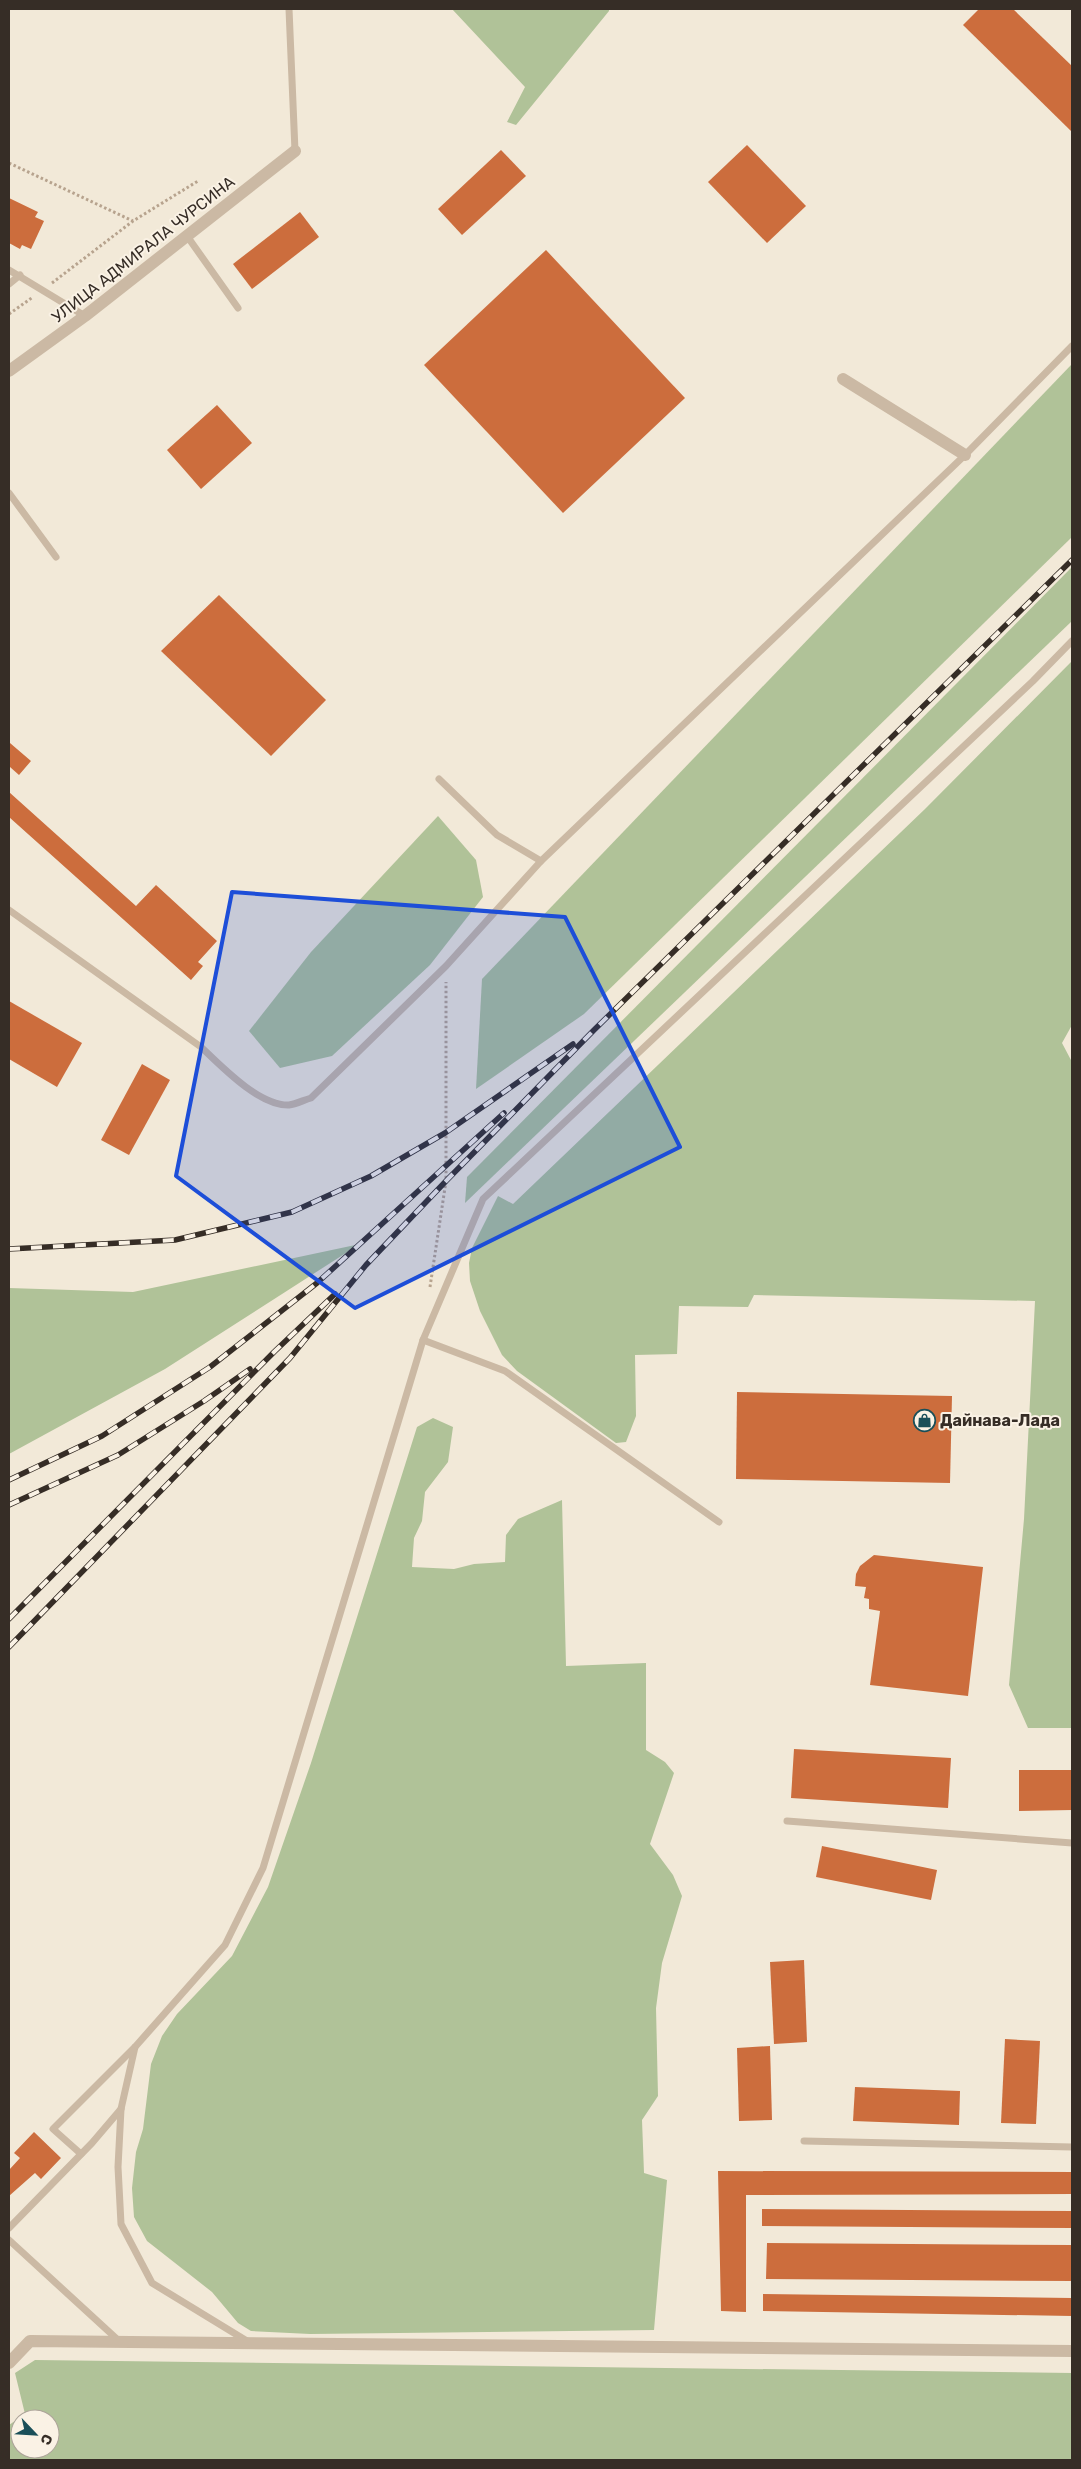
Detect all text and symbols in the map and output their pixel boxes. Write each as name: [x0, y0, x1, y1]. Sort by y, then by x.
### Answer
street label: УЛИЦА АДМИРАЛА ЧУРСИНА: [48, 172, 239, 327]
shop icon: Дайнава-Лада: [912, 1408, 936, 1432]
place label: Дайнава-Лада: [940, 1411, 1060, 1430]
north arrow: [10, 2409, 60, 2459]
text: С: [36, 2431, 56, 2447]

